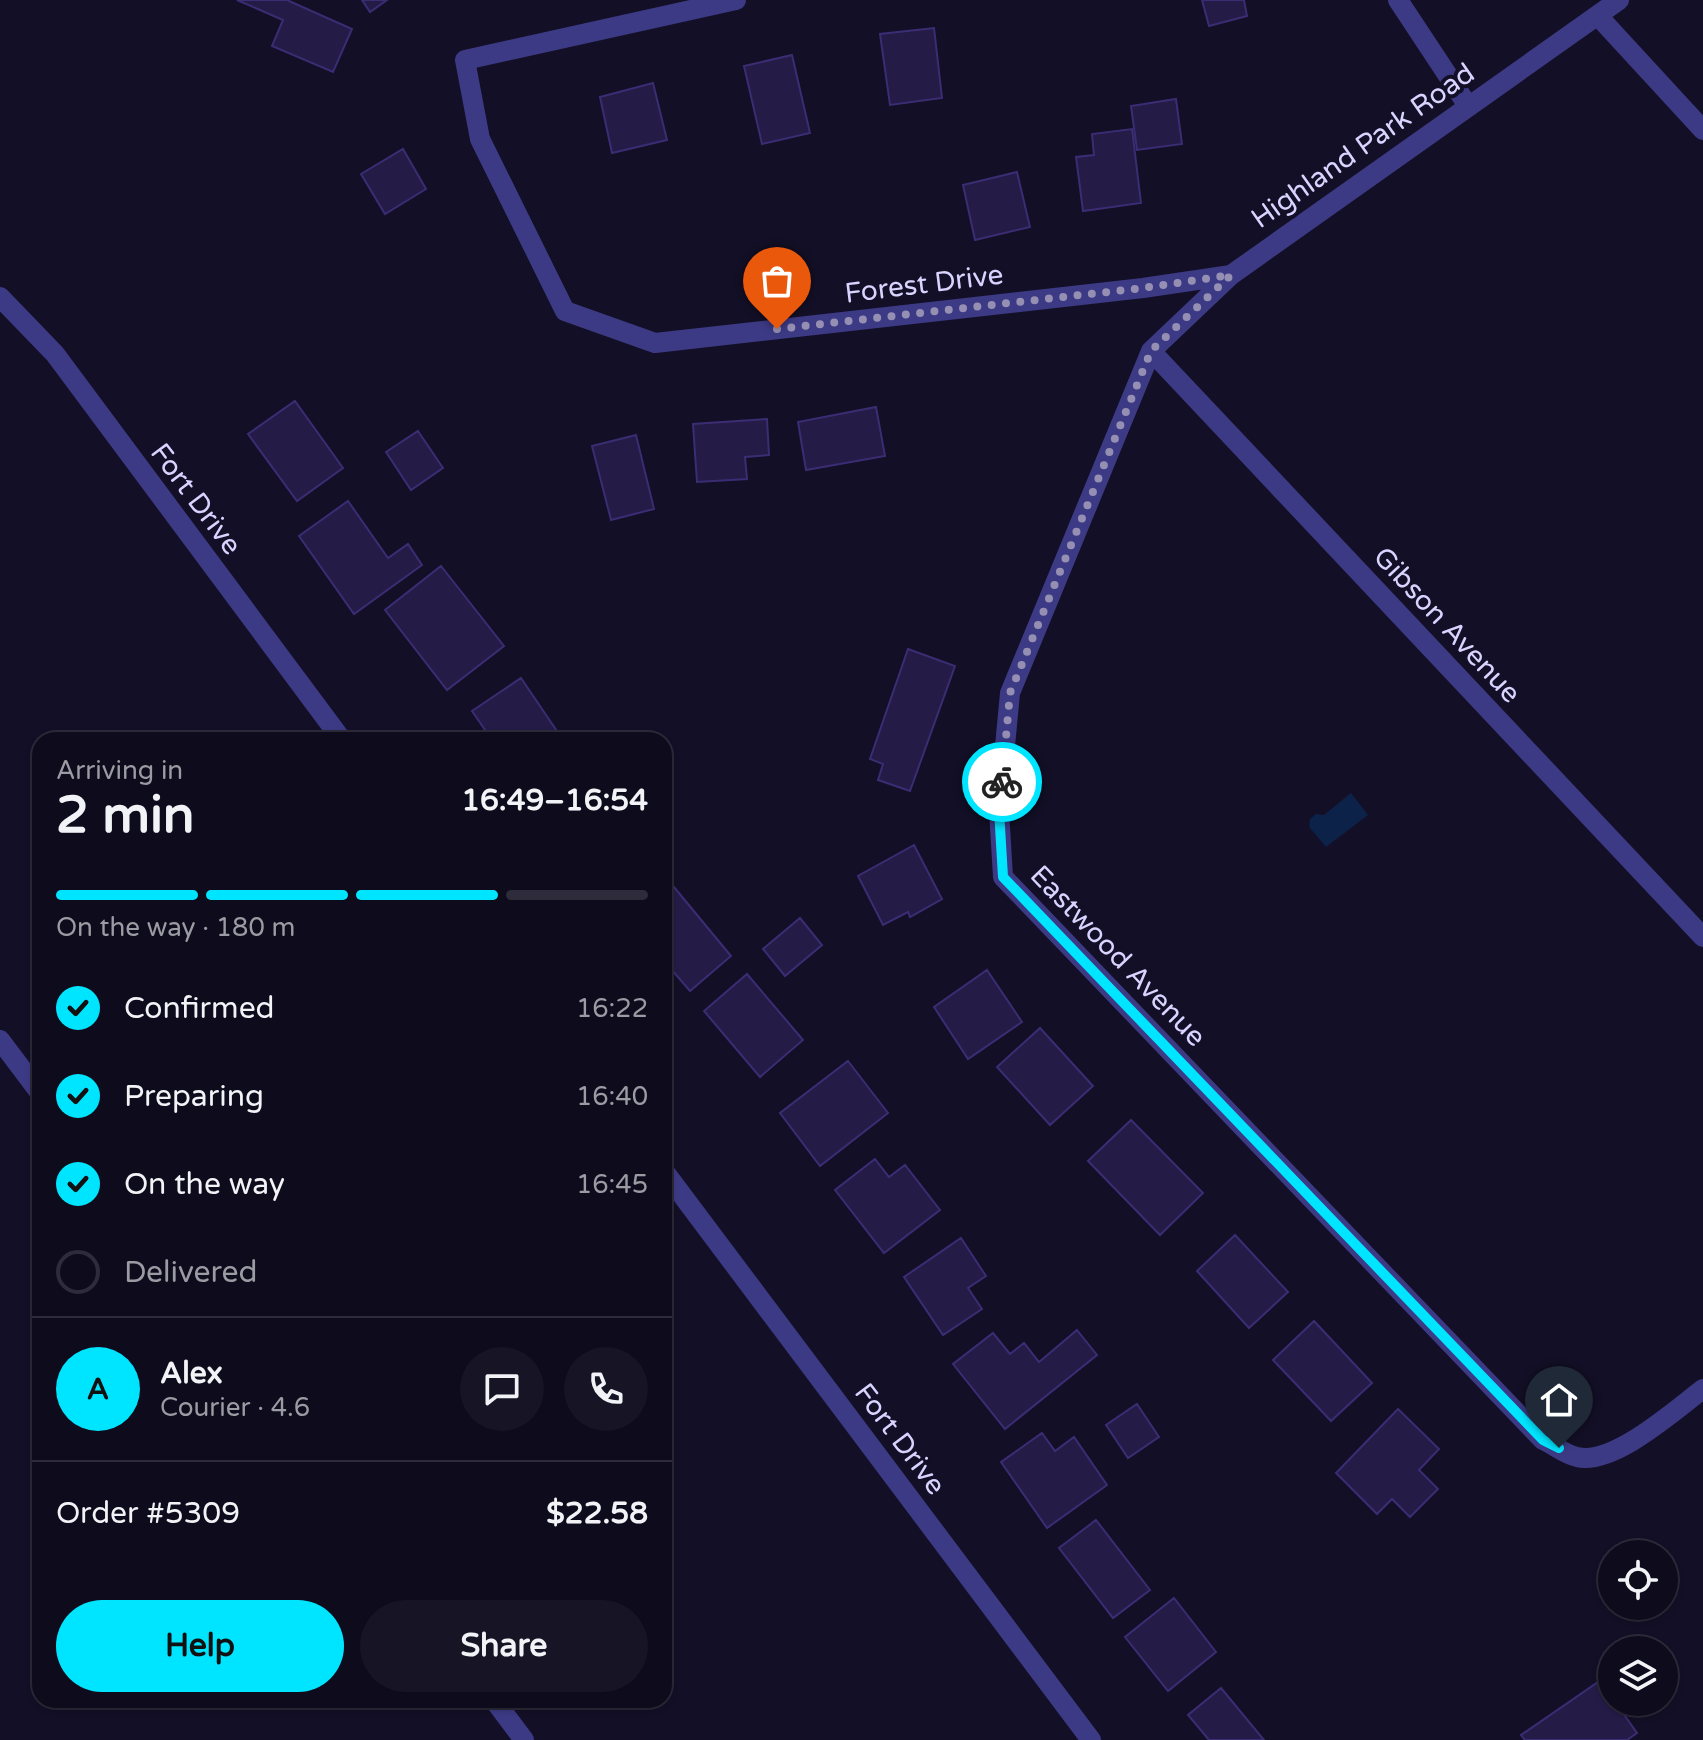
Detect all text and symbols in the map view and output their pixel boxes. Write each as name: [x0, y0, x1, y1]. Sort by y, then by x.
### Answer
street label: Highland Park Road: [1245, 56, 1481, 236]
pin: [743, 247, 811, 329]
street label: Forest Drive: [843, 257, 1005, 311]
icon: bag: [755, 259, 799, 303]
street label: Fort Drive: [143, 437, 249, 561]
street label: Gibson Avenue: [1366, 540, 1528, 710]
courier: [962, 742, 1042, 822]
text: Arriving in: [56, 755, 183, 786]
icon: bike: [980, 760, 1024, 804]
text: 16:49–16:54: [461, 782, 648, 819]
text: 2 min: [56, 784, 195, 847]
street label: Eastwood Avenue: [1023, 858, 1213, 1054]
text: On the way · 180 m: [56, 912, 295, 943]
icon: check: [56, 986, 100, 1030]
text: Confirmed: [124, 990, 275, 1027]
text: 16:22: [576, 993, 648, 1024]
icon: check: [56, 1074, 100, 1118]
text: Preparing: [124, 1078, 264, 1115]
text: 16:40: [576, 1081, 648, 1112]
icon: check: [56, 1162, 100, 1206]
text: On the way: [124, 1166, 285, 1203]
text: 16:45: [576, 1169, 648, 1200]
text: Delivered: [124, 1254, 258, 1291]
button: chat: [460, 1347, 544, 1431]
button: phone: [564, 1347, 648, 1431]
text: Alex: [160, 1355, 223, 1392]
pin: [1525, 1366, 1593, 1448]
text: A: [87, 1371, 109, 1408]
street label: Fort Drive: [847, 1377, 953, 1501]
icon: home: [1537, 1378, 1581, 1422]
text: Courier · 4.6: [160, 1392, 310, 1423]
text: Order #5309: [56, 1495, 240, 1532]
text: $22.58: [546, 1495, 648, 1532]
map controls: [1598, 1540, 1678, 1716]
button: locate: [1598, 1540, 1678, 1620]
button: Help: [56, 1600, 344, 1692]
button: Share: [360, 1600, 648, 1692]
button: layers: [1598, 1636, 1678, 1716]

